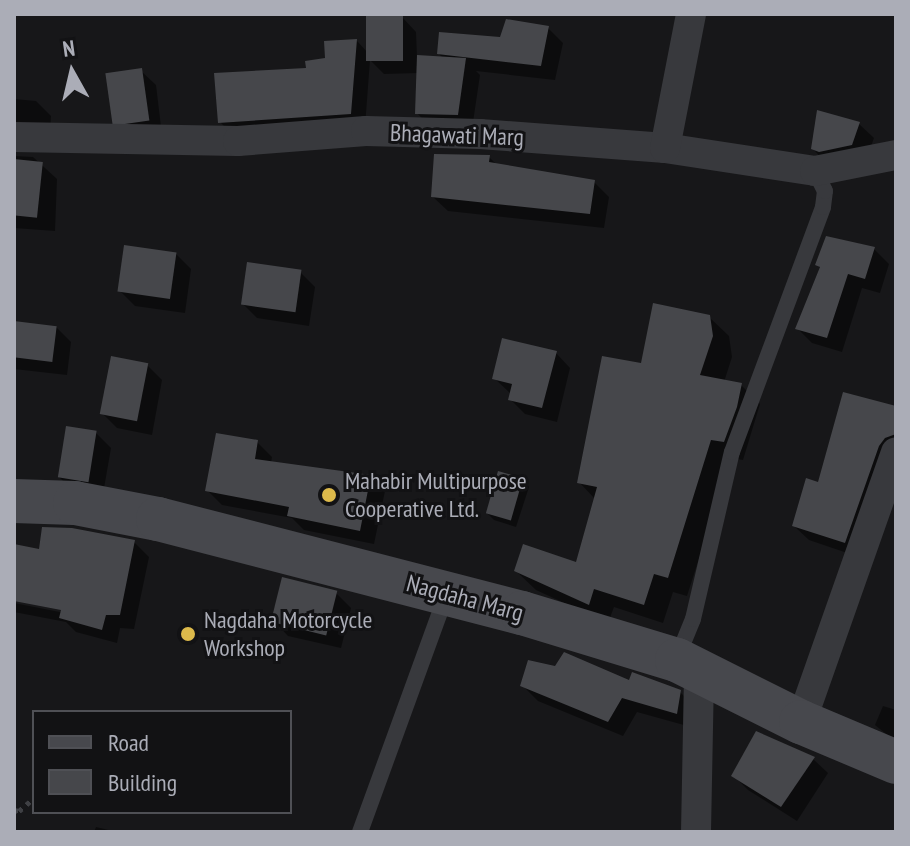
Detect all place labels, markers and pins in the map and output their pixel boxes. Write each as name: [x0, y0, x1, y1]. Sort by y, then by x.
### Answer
place label: Mahabir Multipurpose Cooperative Ltd.: [345, 467, 527, 523]
marker: Mahabir Multipurpose Cooperative Ltd.: [320, 486, 338, 504]
place label: Nagdaha Motorcycle Workshop: [204, 606, 373, 662]
marker: Nagdaha Motorcycle Workshop: [179, 625, 197, 643]

